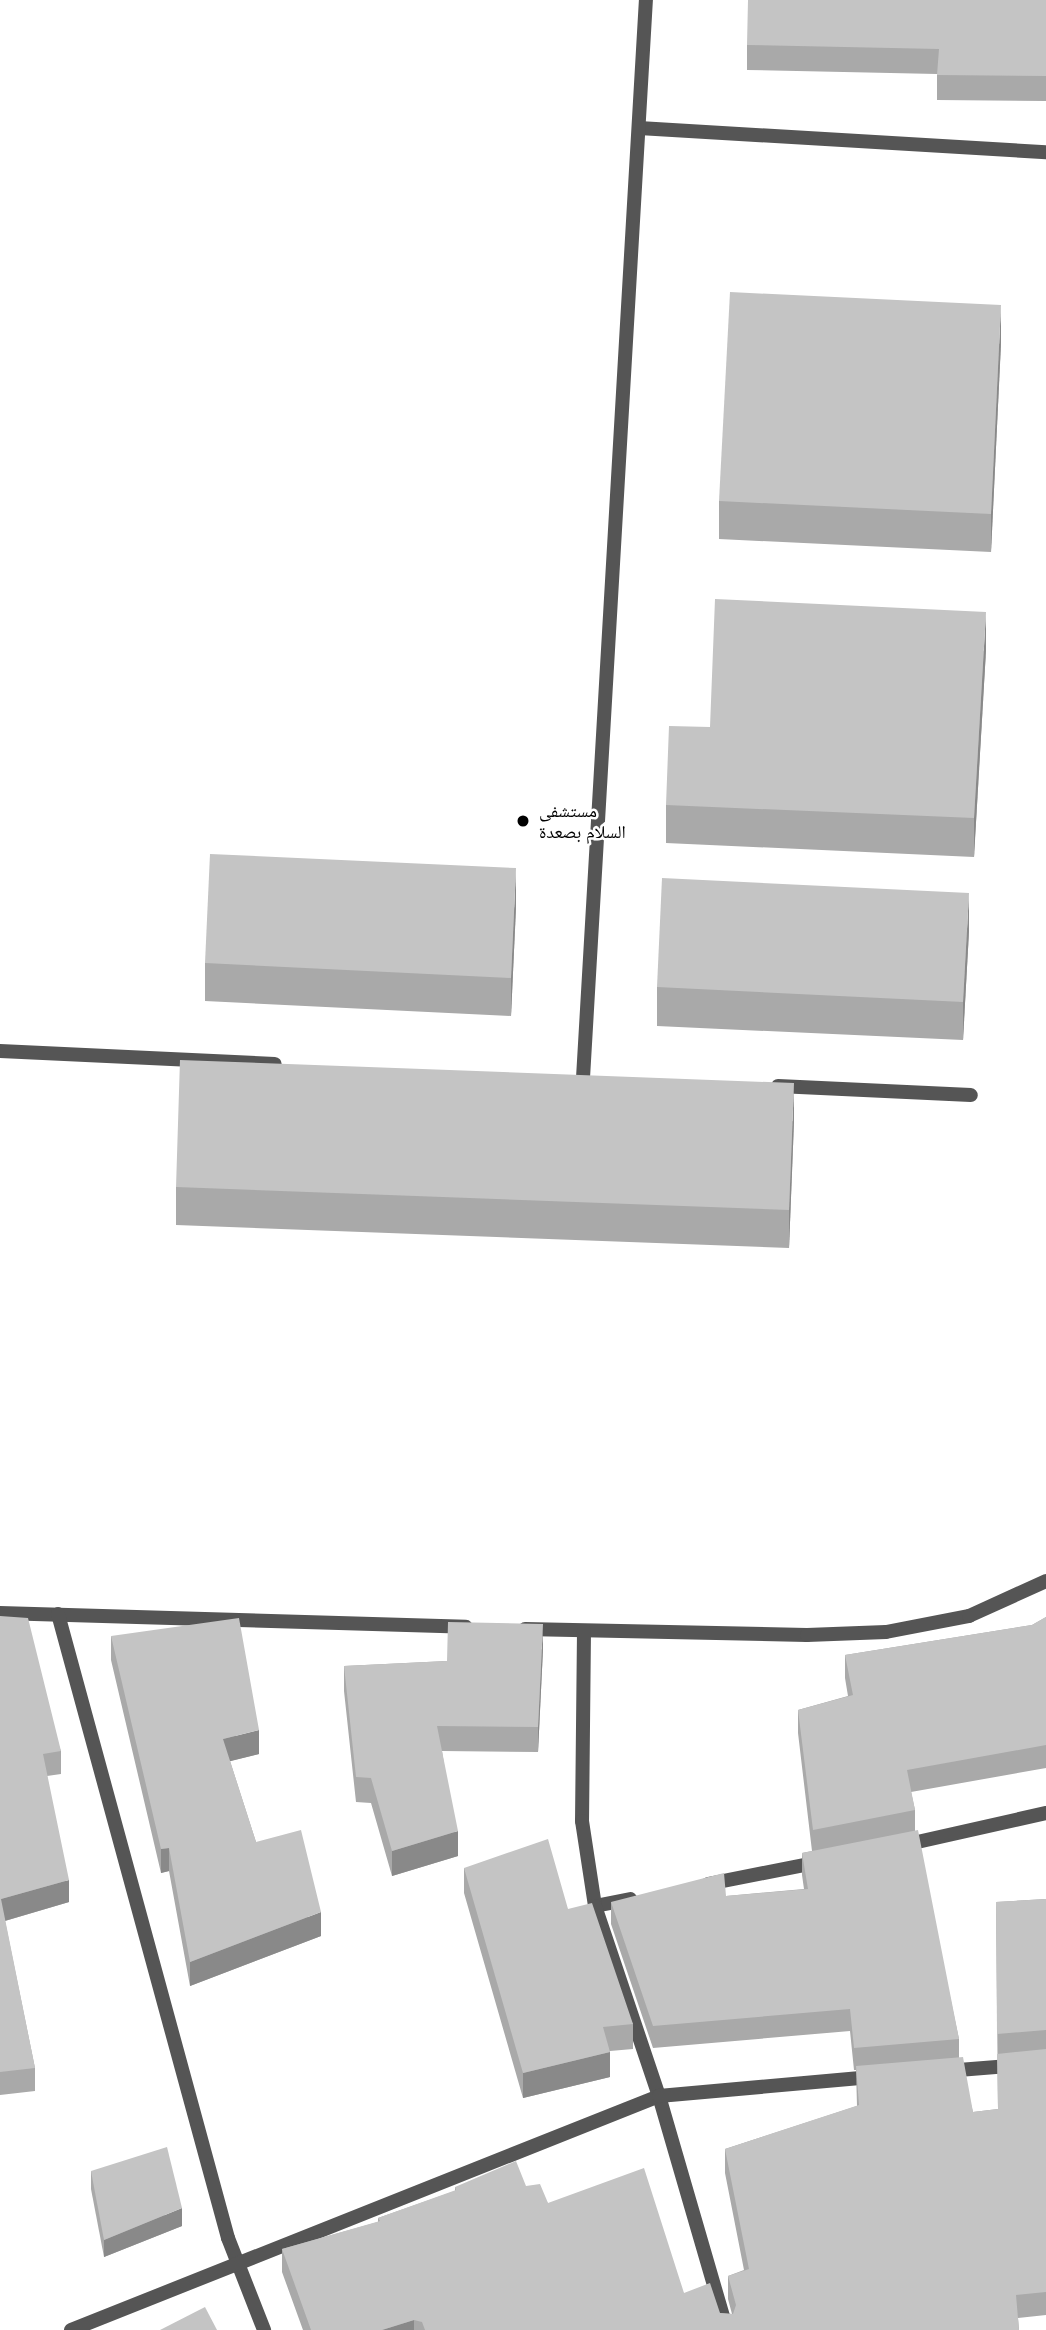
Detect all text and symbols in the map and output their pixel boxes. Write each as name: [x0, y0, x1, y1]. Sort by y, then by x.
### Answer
place label: مستشفى السلام بصعدة: [539, 800, 626, 842]
marker: مستشفى السلام بصعدة: [513, 811, 533, 831]

